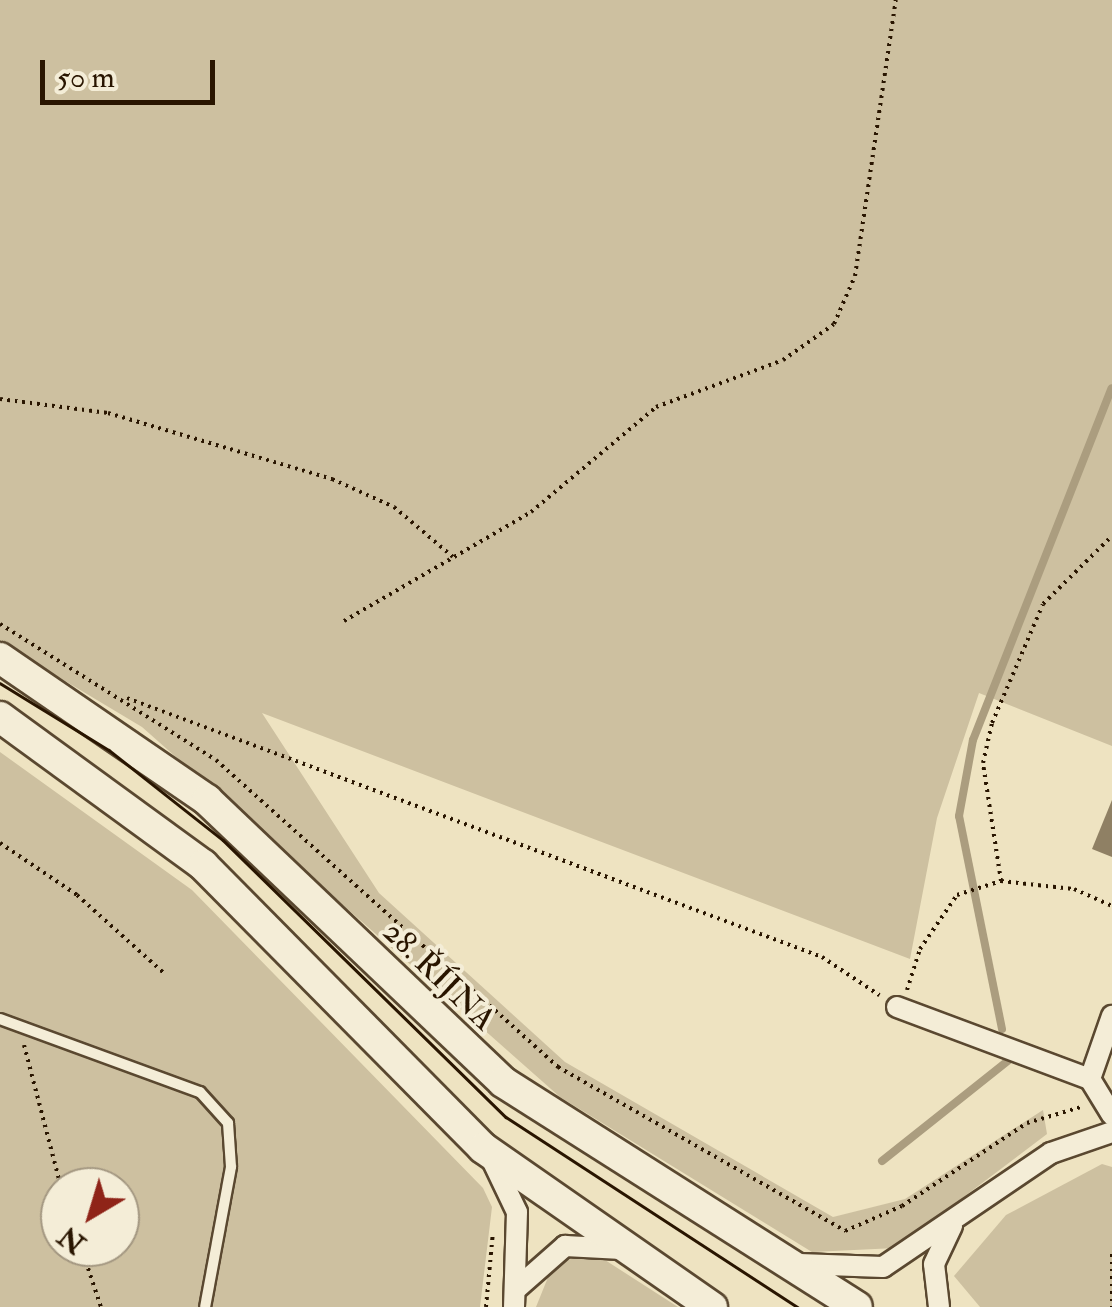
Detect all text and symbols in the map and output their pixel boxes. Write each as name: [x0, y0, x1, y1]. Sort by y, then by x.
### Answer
scale bar: [45, 40, 220, 102]
text: 50 m: [57, 59, 115, 96]
street label: 28. ŘÍJNA: [375, 913, 503, 1039]
north arrow: [40, 1167, 140, 1267]
text: N: [52, 1218, 93, 1261]

